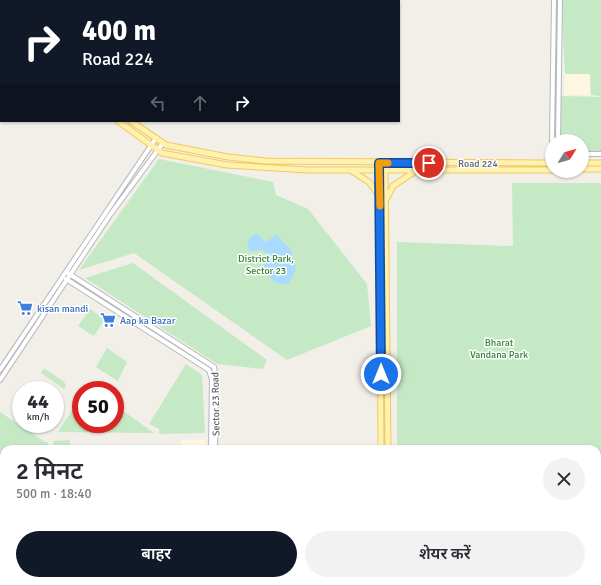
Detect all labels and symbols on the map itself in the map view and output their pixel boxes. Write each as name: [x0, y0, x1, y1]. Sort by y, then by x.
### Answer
north arrow: [545, 134, 589, 178]
pin: [412, 146, 446, 180]
street label: Road 224: [458, 158, 498, 170]
park label: District Park, Sector 23: [238, 253, 294, 277]
supermarket icon: kisan mandi: [16, 299, 34, 317]
place label: kisan mandi: [37, 303, 88, 315]
supermarket icon: Aap ka Bazar: [99, 311, 117, 329]
place label: Aap ka Bazar: [120, 315, 176, 327]
park label: Bharat Vandana Park: [470, 337, 528, 361]
position arrow: [360, 353, 402, 395]
street label: Sector 23 Road: [209, 372, 223, 436]
speed limit sign: 50: [72, 381, 124, 433]

